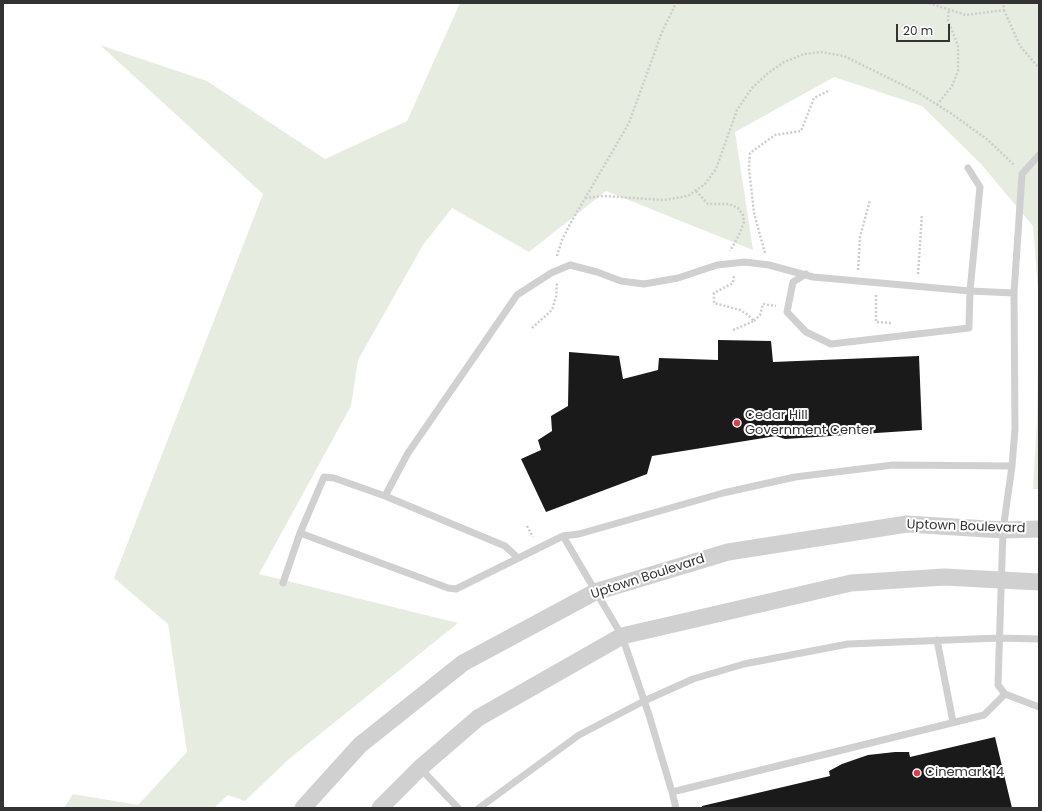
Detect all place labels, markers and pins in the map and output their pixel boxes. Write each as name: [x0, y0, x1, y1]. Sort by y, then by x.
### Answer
place label: Cedar Hill Government Center: [745, 408, 874, 439]
marker: Cedar Hill Government Center: [732, 418, 742, 428]
place label: Cinemark 14: [925, 765, 1004, 781]
marker: Cinemark 14: [912, 768, 922, 778]

